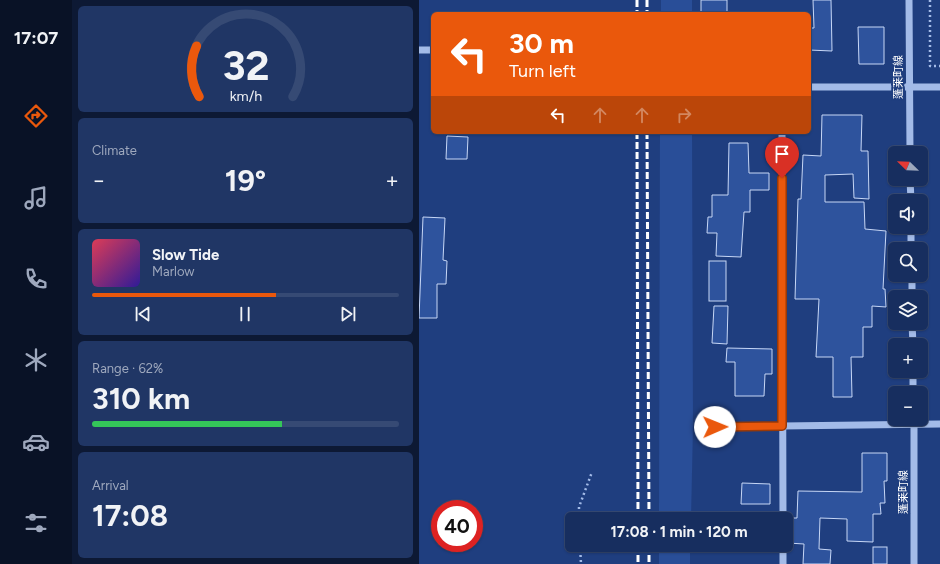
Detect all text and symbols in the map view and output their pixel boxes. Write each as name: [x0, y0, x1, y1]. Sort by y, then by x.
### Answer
text: 30 m: [509, 26, 574, 60]
text: 17:07: [14, 27, 58, 49]
icon: left: [443, 28, 495, 80]
text: 32: [222, 40, 269, 90]
street label: 蓬莱町線: [892, 55, 905, 99]
text: Turn left: [509, 60, 576, 82]
text: km/h: [229, 86, 262, 104]
icon: directions: [22, 102, 50, 130]
icon: left: [547, 104, 569, 126]
icon: ahead: [589, 104, 611, 126]
icon: ahead: [631, 104, 653, 126]
icon: right: [673, 104, 695, 126]
pin: [765, 137, 799, 178]
text: Climate: [92, 143, 137, 158]
icon: arrive: [771, 143, 793, 165]
north arrow: [888, 146, 928, 186]
map controls: [888, 146, 928, 426]
text: 19°: [225, 162, 266, 199]
text: −: [92, 167, 106, 194]
text: +: [385, 167, 399, 194]
icon: music: [22, 184, 50, 212]
button: sound: [888, 194, 928, 234]
button: search: [888, 242, 928, 282]
text: Slow Tide: [152, 246, 219, 264]
text: Marlow: [152, 264, 194, 279]
icon: phone: [22, 265, 50, 293]
button: layers: [888, 290, 928, 330]
icon: previous: [132, 303, 154, 325]
icon: pause: [234, 303, 256, 325]
icon: next: [337, 303, 359, 325]
button: +: [888, 338, 928, 378]
icon: climate: [22, 346, 50, 374]
text: Range · 62%: [92, 361, 163, 376]
text: 310 km: [92, 380, 190, 417]
button: −: [888, 386, 928, 426]
position arrow: [694, 406, 736, 448]
icon: car: [22, 428, 50, 456]
street label: 蓬莱町線: [897, 470, 910, 514]
text: Arrival: [92, 478, 129, 493]
text: 17:08: [92, 497, 168, 534]
speed limit sign: 40: [431, 500, 483, 552]
icon: filters: [22, 509, 50, 537]
text: 17:08 · 1 min · 120 m: [611, 523, 747, 541]

